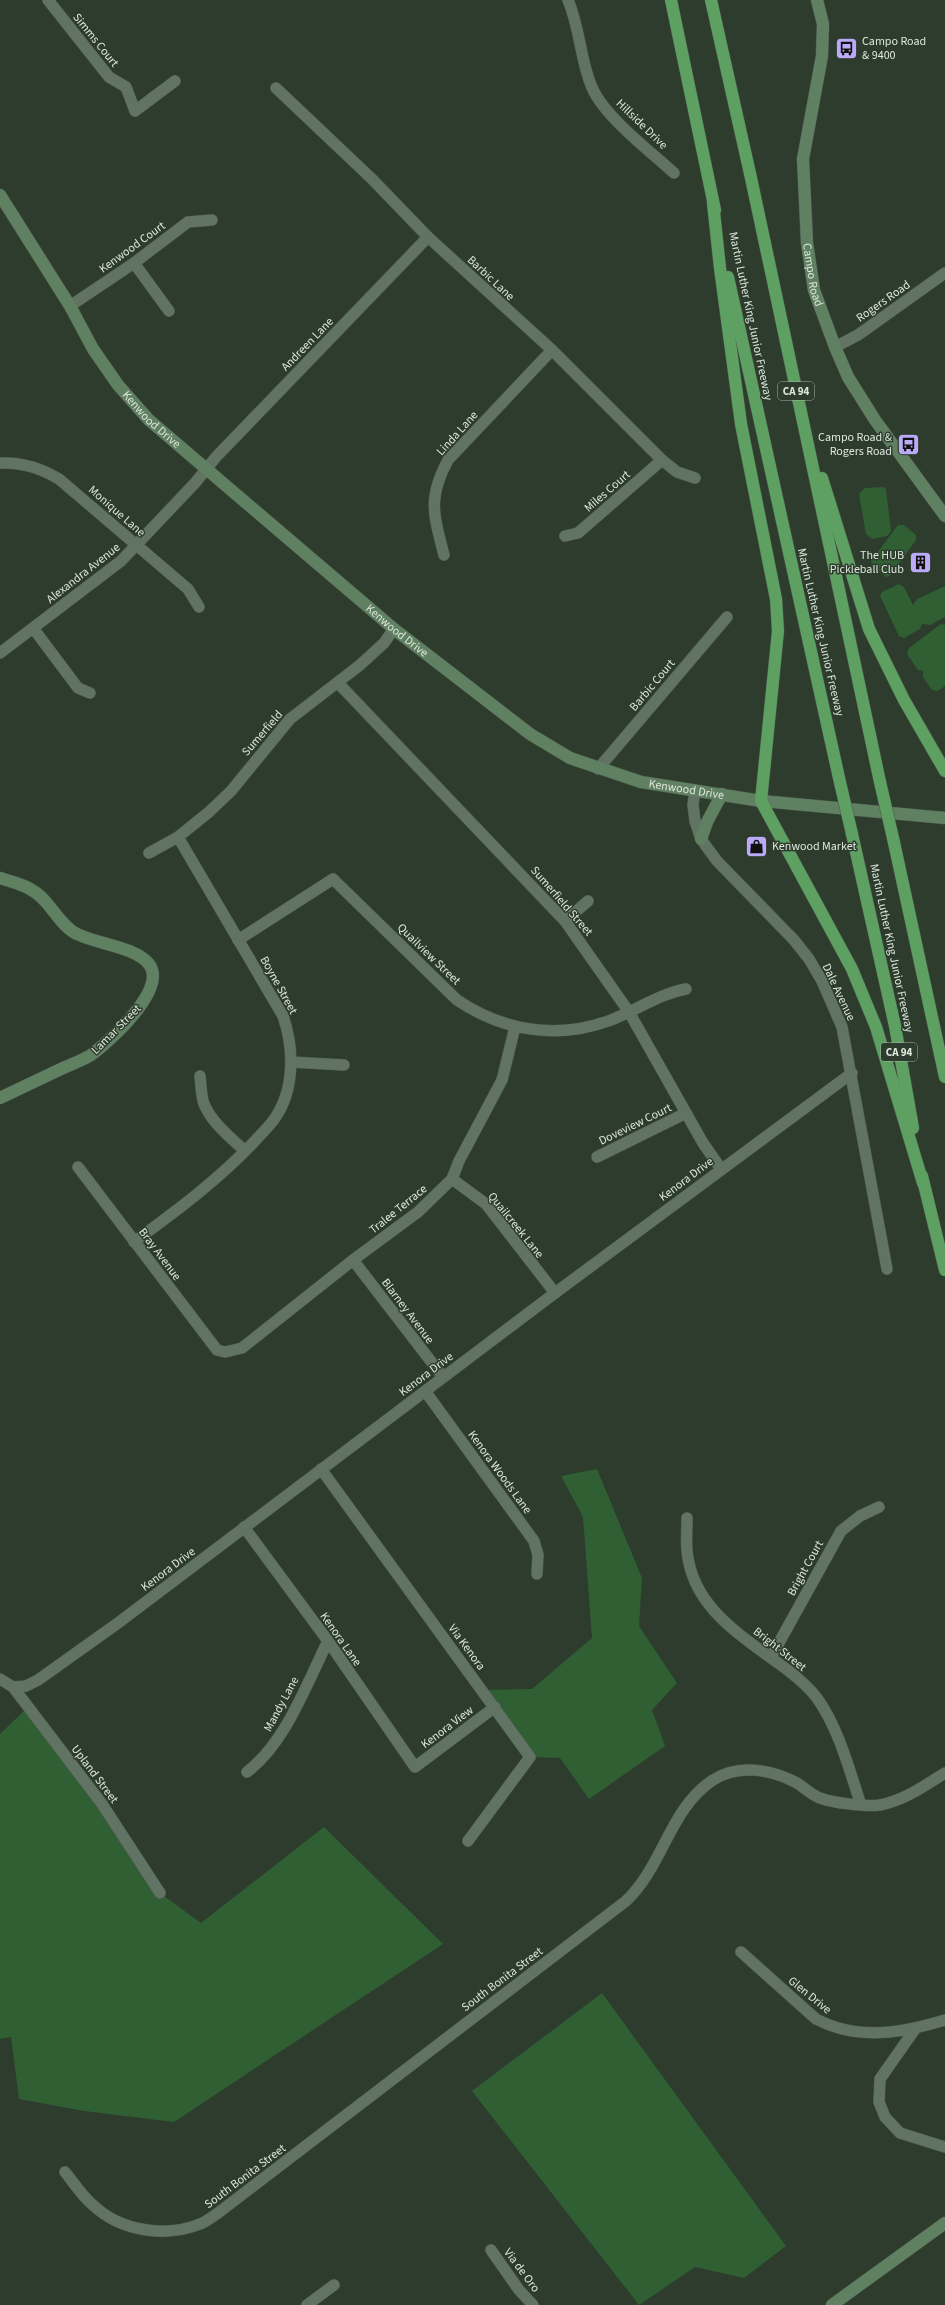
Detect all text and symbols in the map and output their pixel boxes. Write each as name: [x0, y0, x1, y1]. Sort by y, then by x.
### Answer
street label: Simms Court: [69, 10, 123, 71]
place label: Campo Road & 9400: [862, 33, 926, 64]
bus stop icon: Campo Road & 9400: [833, 35, 859, 61]
street label: Hillside Drive: [612, 95, 671, 153]
street label: Kenwood Court: [96, 218, 169, 277]
street label: Martin Luther King Junior Freeway: [724, 230, 777, 402]
street label: Campo Road: [798, 242, 827, 309]
street label: Barbic Lane: [463, 252, 518, 305]
street label: Rogers Road: [853, 277, 914, 326]
street label: Andreen Lane: [277, 314, 337, 375]
road number: CA 94: [778, 382, 814, 400]
street label: Kenwood Drive: [118, 387, 184, 453]
street label: Linda Lane: [433, 407, 482, 459]
place label: Campo Road & Rogers Road: [818, 429, 893, 460]
bus stop icon: Campo Road & Rogers Road: [895, 431, 921, 457]
street label: Miles Court: [581, 467, 634, 516]
street label: Monique Lane: [84, 482, 149, 541]
street label: Alexandra Avenue: [43, 539, 124, 608]
street label: Martin Luther King Junior Freeway: [793, 546, 848, 718]
place label: The HUB Pickleball Club: [830, 547, 904, 578]
building icon: The HUB Pickleball Club: [907, 549, 933, 575]
street label: Kenwood Drive: [362, 600, 432, 661]
street label: Barbic Court: [626, 656, 679, 715]
street label: Sumerfield: [238, 707, 287, 760]
street label: Kenwood Drive: [647, 775, 725, 804]
shop icon: Kenwood Market: [743, 833, 769, 859]
place label: Kenwood Market: [772, 838, 857, 855]
street label: Martin Luther King Junior Freeway: [865, 862, 918, 1034]
street label: Sumerfield Street: [526, 863, 597, 940]
street label: Quailview Street: [393, 920, 464, 989]
street label: Boyne Street: [256, 953, 302, 1017]
street label: Dale Avenue: [818, 961, 859, 1024]
street label: Lamar Street: [88, 1001, 145, 1058]
road number: CA 94: [881, 1043, 917, 1061]
street label: Doveview Court: [596, 1099, 675, 1149]
street label: Kenora Drive: [656, 1153, 717, 1206]
street label: Tralee Terrace: [366, 1181, 431, 1238]
street label: Quailcreek Lane: [484, 1189, 548, 1262]
street label: Bray Avenue: [134, 1224, 185, 1284]
street label: Blarney Avenue: [377, 1275, 438, 1348]
street label: Kenora Drive: [396, 1348, 457, 1401]
street label: Kenora Woods Lane: [464, 1427, 536, 1517]
street label: Bright Court: [783, 1537, 828, 1599]
street label: Kenora Drive: [138, 1543, 199, 1596]
street label: Kenora Lane: [316, 1609, 366, 1670]
street label: Via Kenora: [444, 1621, 489, 1674]
street label: Bright Street: [750, 1623, 810, 1676]
street label: Mandy Lane: [260, 1674, 303, 1735]
street label: Kenora View: [417, 1702, 477, 1753]
street label: Upland Street: [67, 1742, 122, 1807]
street label: South Bonita Street: [458, 1943, 546, 2016]
street label: Glen Drive: [784, 1973, 835, 2018]
street label: South Bonita Street: [201, 2140, 289, 2213]
street label: Via de Oro: [499, 2245, 544, 2296]

